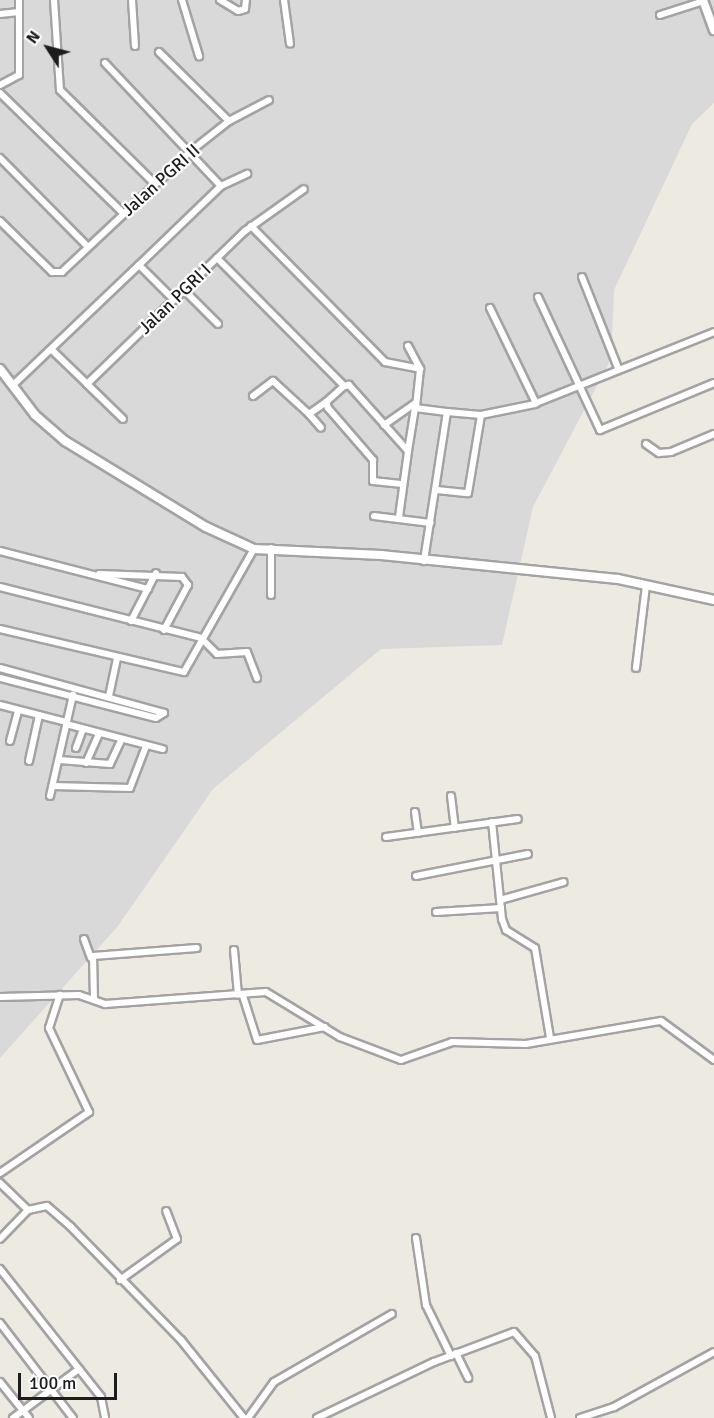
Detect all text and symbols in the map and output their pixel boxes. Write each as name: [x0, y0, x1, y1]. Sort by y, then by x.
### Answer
north arrow: [18, 18, 78, 78]
text: N: [22, 27, 45, 48]
street label: Jalan PGRI II: [118, 139, 204, 221]
street label: Jalan PGRI I: [134, 259, 216, 339]
scale bar: [21, 1361, 120, 1399]
text: 100 m: [29, 1372, 76, 1394]

